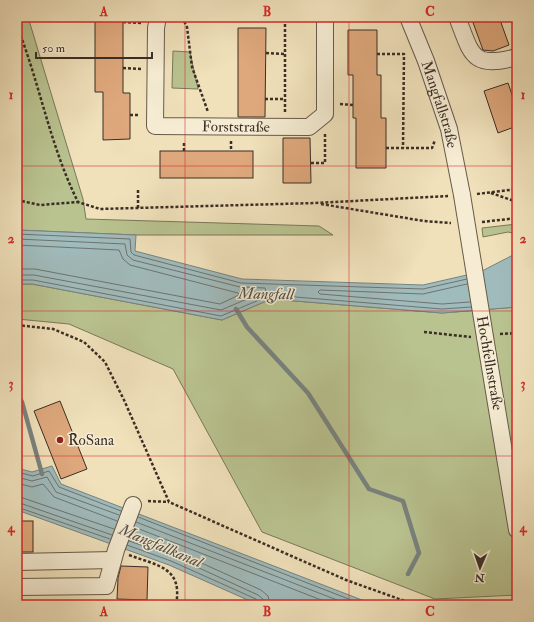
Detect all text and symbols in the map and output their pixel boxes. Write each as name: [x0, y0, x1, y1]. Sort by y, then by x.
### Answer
text: A: [99, 4, 109, 20]
text: B: [263, 4, 271, 20]
text: C: [425, 4, 435, 20]
scale bar: [36, 34, 152, 60]
text: 50 m: [42, 41, 66, 56]
street label: Mangfallstraße: [417, 58, 462, 150]
text: 1: [9, 87, 14, 103]
text: 1: [521, 87, 526, 103]
street label: Forststraße: [202, 117, 270, 137]
text: 2: [8, 231, 15, 247]
text: 2: [520, 231, 527, 247]
water label: Mangfall: [237, 283, 295, 305]
street label: Hochfellnstraße: [472, 314, 507, 412]
text: 3: [9, 376, 14, 392]
text: 3: [521, 376, 526, 392]
place label: RoSana: [68, 431, 115, 450]
marker: RoSana: [55, 435, 65, 445]
water label: Mangfallkanal: [115, 519, 206, 573]
text: 4: [6, 520, 15, 536]
text: 4: [518, 520, 527, 536]
north arrow: [460, 548, 500, 588]
text: N: [473, 571, 486, 584]
text: A: [99, 604, 109, 620]
text: B: [263, 604, 271, 620]
text: C: [425, 604, 435, 620]

